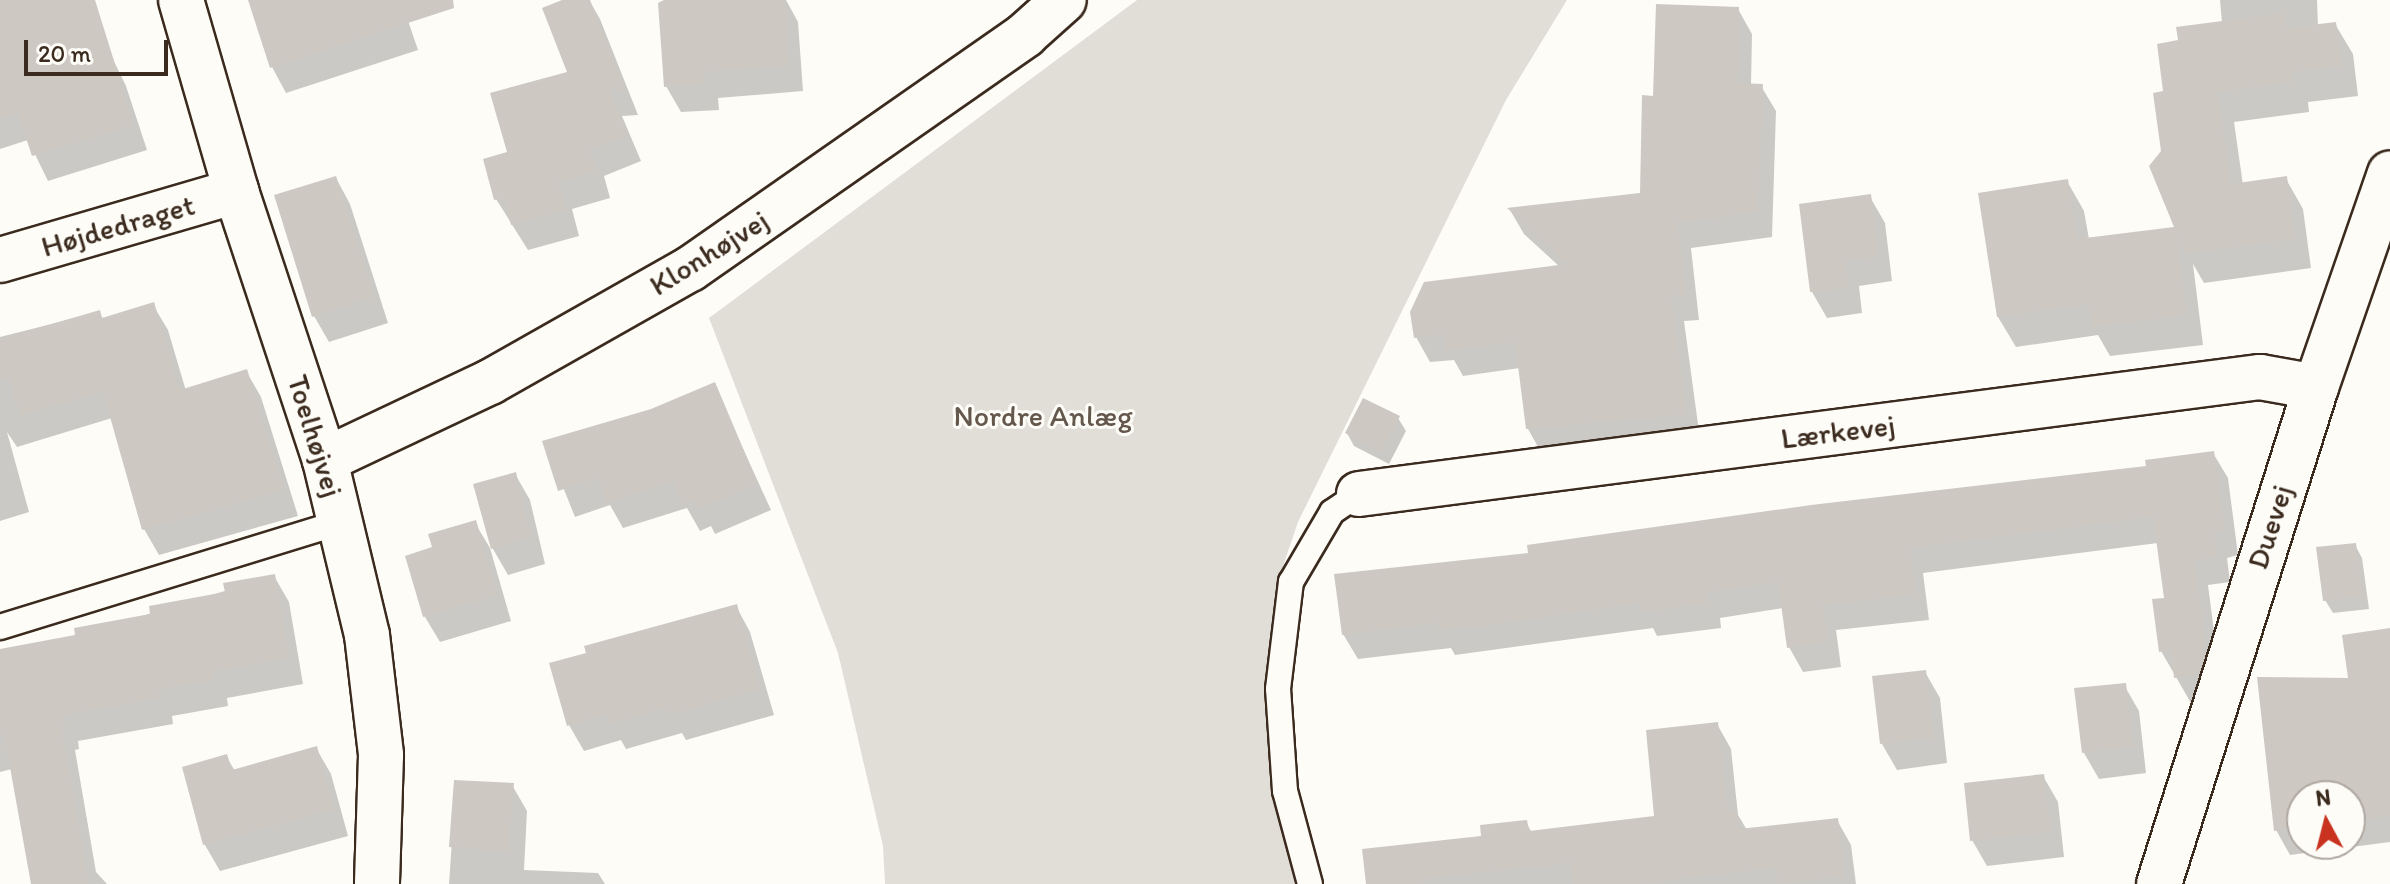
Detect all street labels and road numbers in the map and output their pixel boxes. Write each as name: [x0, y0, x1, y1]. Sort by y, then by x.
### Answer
street label: Højdedraget: [37, 187, 199, 265]
street label: Klonhøjvej: [643, 202, 775, 304]
street label: Toelhøjvej: [279, 371, 351, 501]
street label: Lærkevej: [1779, 407, 1897, 457]
street label: Duevej: [2240, 480, 2300, 574]

